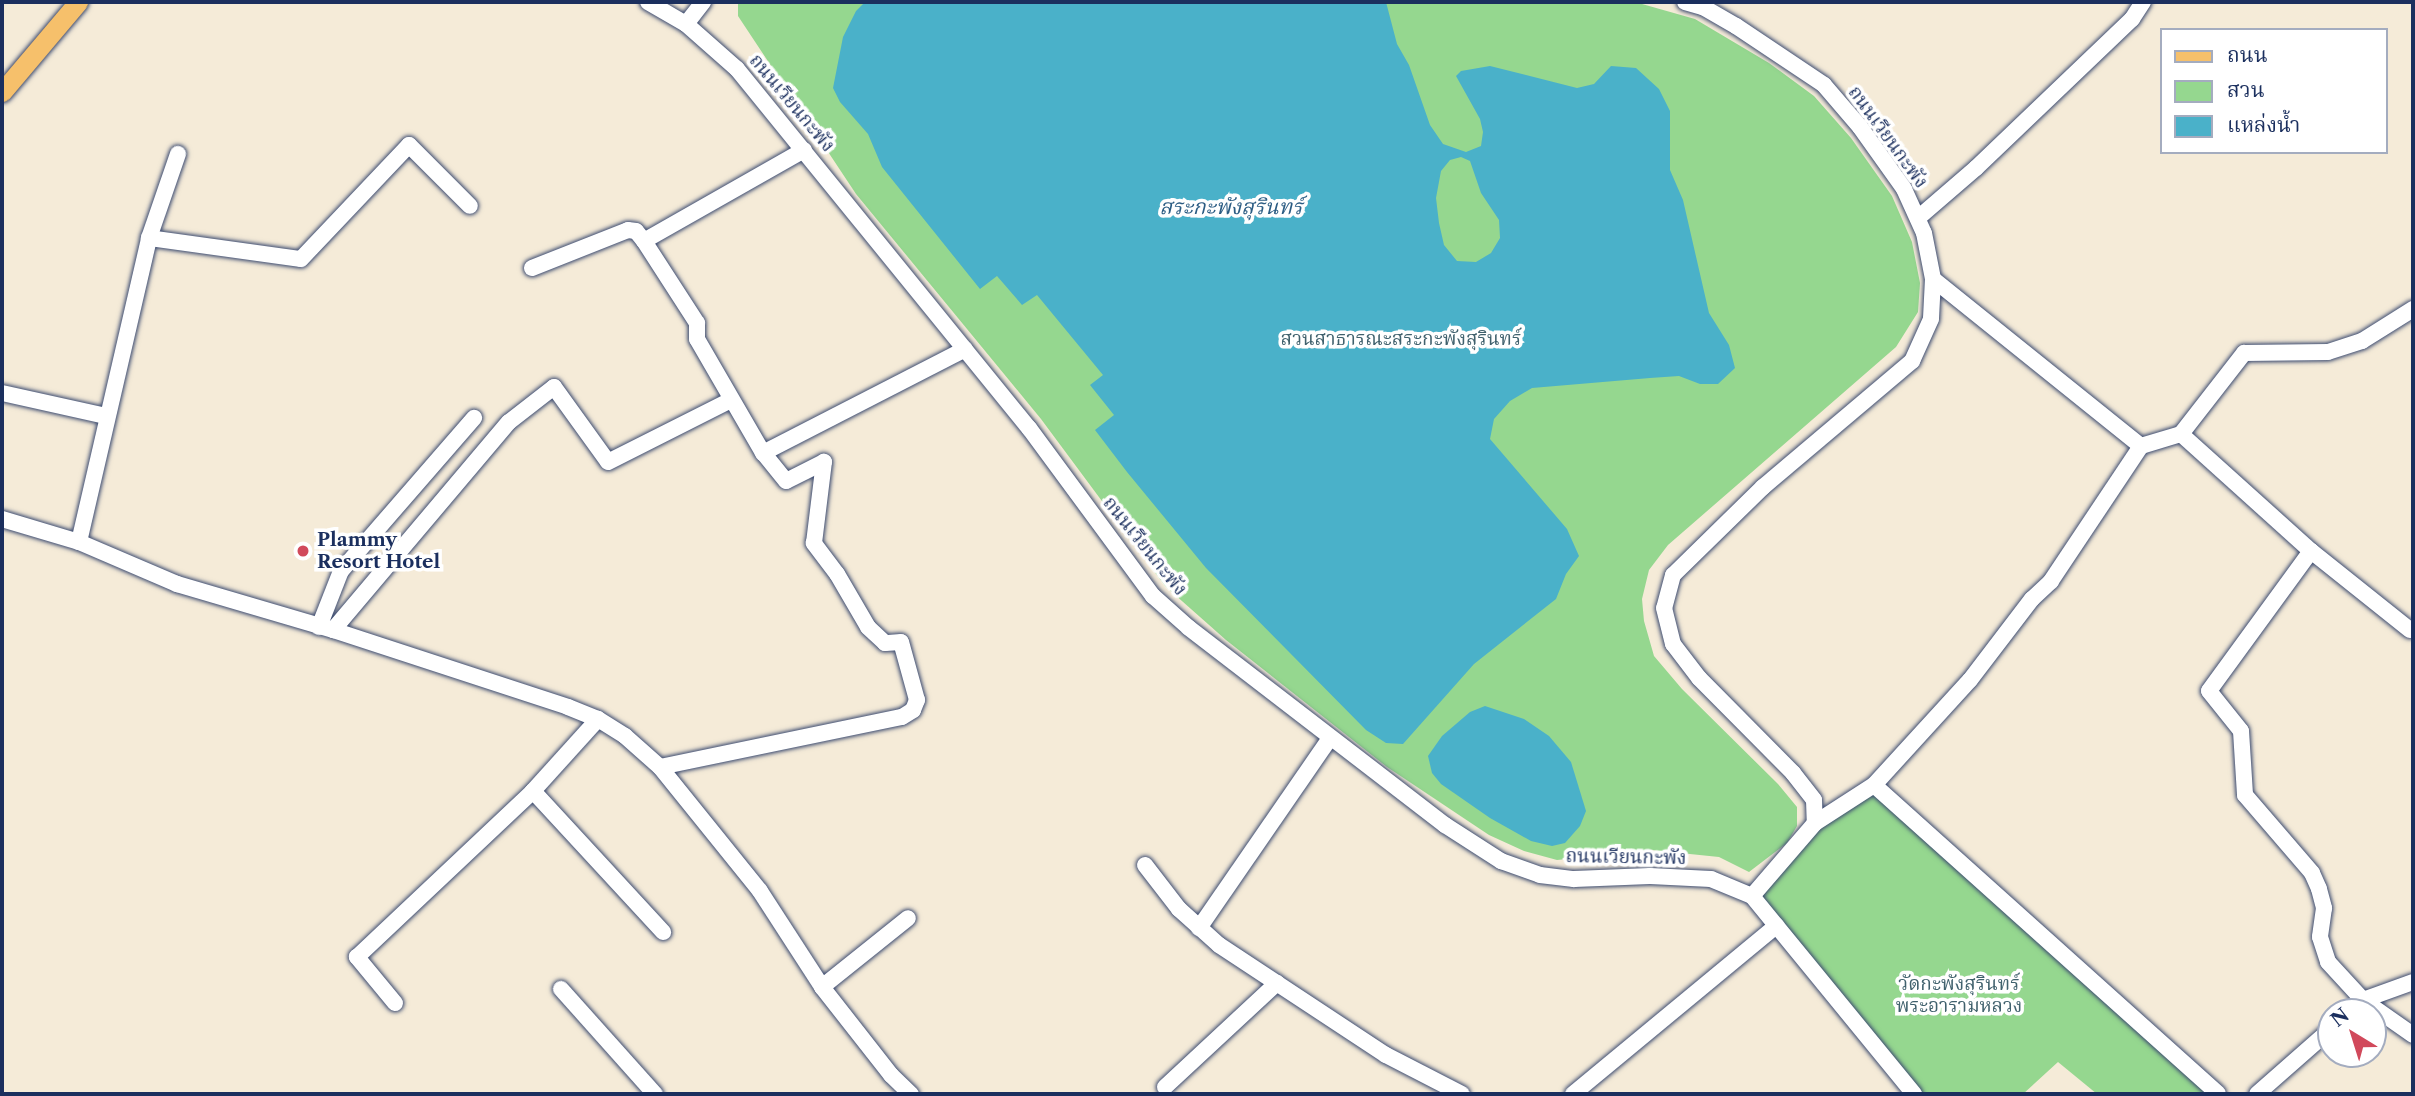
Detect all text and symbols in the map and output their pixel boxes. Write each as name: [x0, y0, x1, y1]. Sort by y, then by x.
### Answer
legend: [2160, 28, 2387, 154]
text: ถนน: [2227, 42, 2268, 67]
street label: ถนนเวียนกะพัง: [744, 49, 840, 157]
text: สวน: [2227, 77, 2265, 102]
street label: ถนนเวียนกะพัง: [1843, 81, 1933, 193]
text: แหล่งน้ำ: [2227, 112, 2300, 137]
water label: สระกะพังสุรินทร์: [1159, 194, 1303, 220]
park label: สวนสาธารณะสระกะพังสุรินทร์: [1281, 328, 1521, 350]
street label: ถนนเวียนกะพัง: [1098, 492, 1192, 600]
place label: Plammy Resort Hotel: [317, 529, 440, 573]
marker: Plammy Resort Hotel: [295, 543, 311, 559]
street label: ถนนเวียนกะพัง: [1565, 845, 1687, 869]
park label: วัดกะพังสุรินทร์ พระอารามหลวง: [1896, 973, 2022, 1017]
north arrow: [2317, 998, 2387, 1068]
text: N: [2326, 1003, 2354, 1032]

